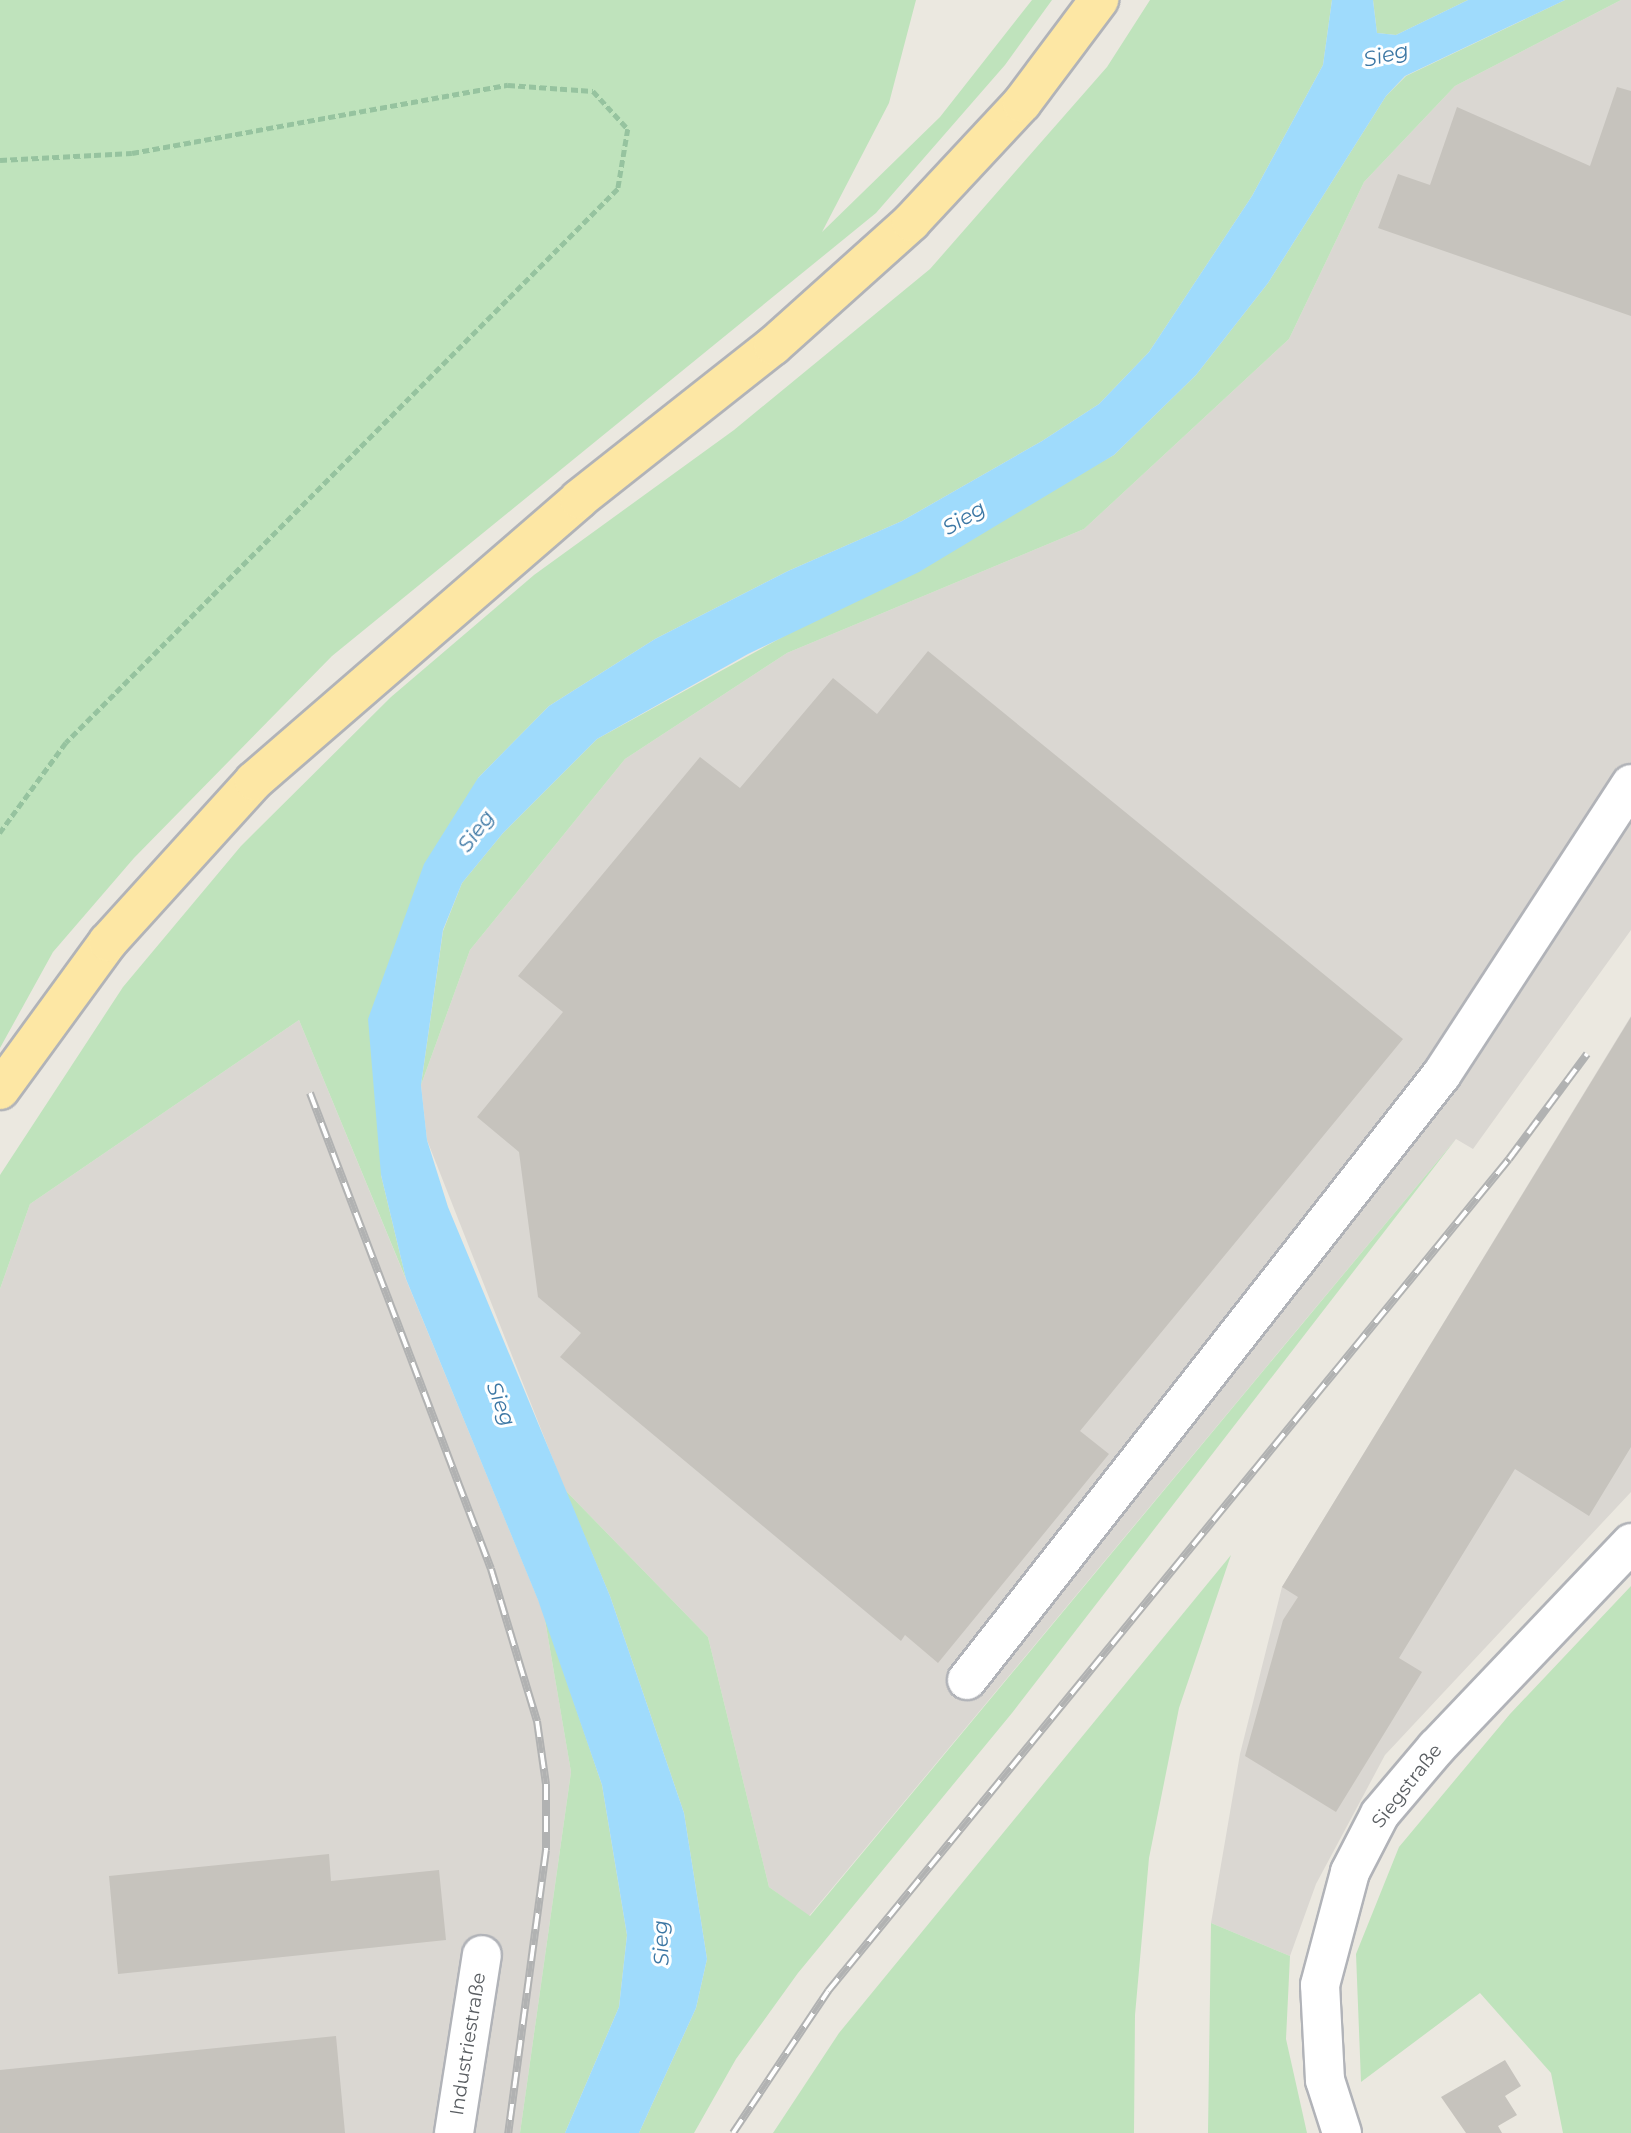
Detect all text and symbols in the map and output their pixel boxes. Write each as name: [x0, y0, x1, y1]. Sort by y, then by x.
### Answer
water label: Sieg: [1361, 38, 1411, 72]
water label: Sieg: [938, 495, 990, 541]
water label: Sieg: [452, 805, 500, 857]
water label: Sieg: [481, 1378, 521, 1430]
street label: Siegstraße: [1367, 1739, 1447, 1833]
water label: Sieg: [648, 1920, 674, 1966]
street label: Industriestraße: [445, 1971, 491, 2117]

